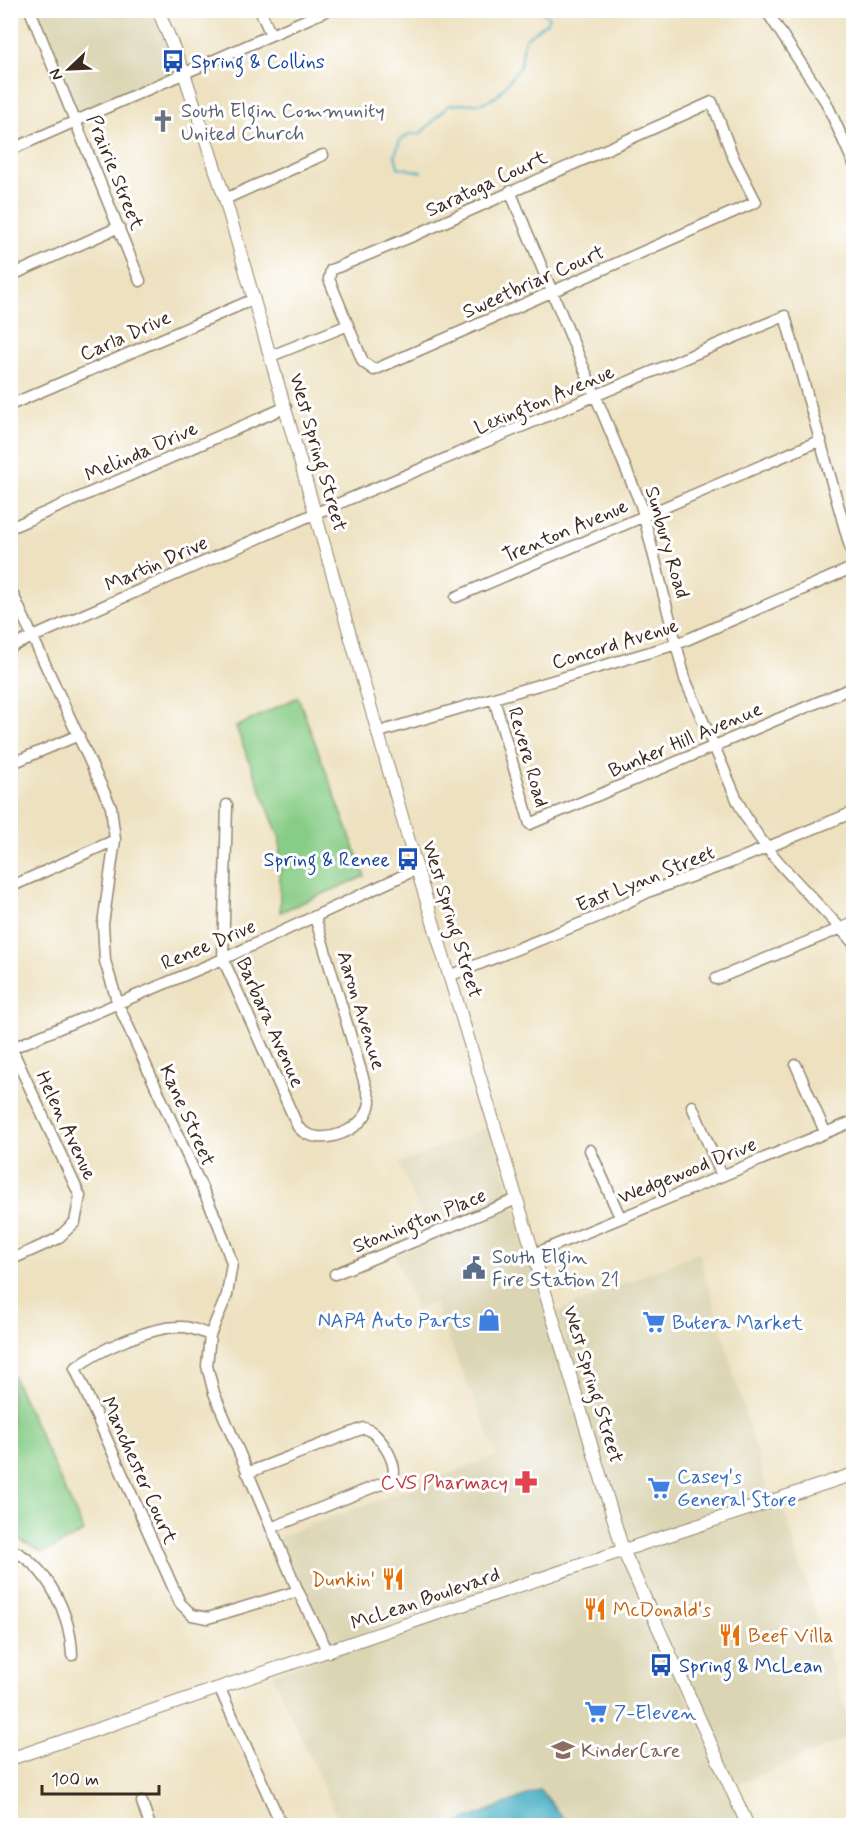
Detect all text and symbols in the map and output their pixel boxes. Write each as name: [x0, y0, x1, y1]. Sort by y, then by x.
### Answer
north arrow: [39, 39, 99, 99]
bus stop icon: Spring & Collins: [160, 48, 186, 74]
place label: Spring & Collins: [191, 49, 325, 78]
text: N: [45, 65, 68, 83]
place label: South Elgin Community United Church: [181, 98, 385, 148]
church icon: South Elgin Community United Church: [150, 108, 176, 134]
street label: Prairie Street: [79, 111, 150, 234]
street label: Saratoga Court: [422, 144, 552, 224]
street label: Sweetbriar Court: [458, 239, 609, 326]
street label: Carla Drive: [76, 304, 175, 368]
street label: Lexington Avenue: [470, 359, 619, 444]
street label: West Spring Street: [280, 370, 353, 535]
street label: Melinda Drive: [81, 415, 202, 489]
street label: Sunbury Road: [638, 483, 695, 602]
street label: Trenton Avenue: [499, 493, 633, 570]
street label: Martin Drive: [101, 530, 212, 599]
street label: Concord Avenue: [549, 612, 682, 677]
street label: Bunker Hill Avenue: [605, 696, 767, 785]
street label: Revere Road: [500, 704, 555, 811]
street label: West Spring Street: [413, 837, 488, 1002]
street label: East Lynn Street: [572, 839, 719, 919]
bus stop icon: Spring & Renee: [395, 846, 421, 872]
place label: Spring & Renee: [263, 847, 390, 876]
street label: Renee Drive: [157, 913, 260, 977]
street label: Aaron Avenue: [330, 948, 392, 1073]
street label: Barbara Avenue: [229, 953, 310, 1092]
street label: Kane Street: [152, 1061, 221, 1171]
street label: Helen Avenue: [29, 1067, 103, 1185]
street label: Wedgewood Drive: [614, 1131, 761, 1212]
street label: Stonington Place: [349, 1182, 491, 1262]
place label: South Elgin Fire Station 21: [492, 1244, 619, 1294]
public building icon: South Elgin Fire Station 21: [461, 1255, 487, 1281]
street label: West Spring Street: [554, 1302, 629, 1467]
shop icon: NAPA Auto Parts: [476, 1307, 502, 1333]
place label: NAPA Auto Parts: [318, 1308, 471, 1335]
supermarket icon: Butera Market: [641, 1309, 667, 1335]
place label: Butera Market: [672, 1310, 803, 1337]
street label: Manchester Court: [94, 1393, 183, 1549]
place label: Casey's General Store: [677, 1464, 796, 1514]
pharmacy icon: CVS Pharmacy: [513, 1469, 539, 1495]
place label: CVS Pharmacy: [380, 1470, 508, 1497]
supermarket icon: Casey's General Store: [646, 1475, 672, 1501]
street label: McLean Boulevard: [347, 1561, 504, 1638]
restaurant icon: Dunkin': [380, 1566, 406, 1592]
place label: Dunkin': [312, 1567, 375, 1594]
restaurant icon: McDonald's: [582, 1596, 608, 1622]
place label: McDonald's: [613, 1597, 711, 1624]
restaurant icon: Beef Villa: [717, 1622, 743, 1648]
place label: Beef Villa: [748, 1623, 834, 1650]
bus stop icon: Spring & McLean: [648, 1652, 674, 1678]
place label: Spring & McLean: [679, 1653, 823, 1682]
supermarket icon: 7-Eleven: [583, 1699, 609, 1725]
place label: 7-Eleven: [614, 1700, 697, 1727]
school or university icon: KinderCare: [550, 1737, 576, 1763]
place label: KinderCare: [581, 1738, 681, 1765]
scale bar: [42, 1758, 159, 1796]
text: 100 m: [51, 1768, 99, 1792]

